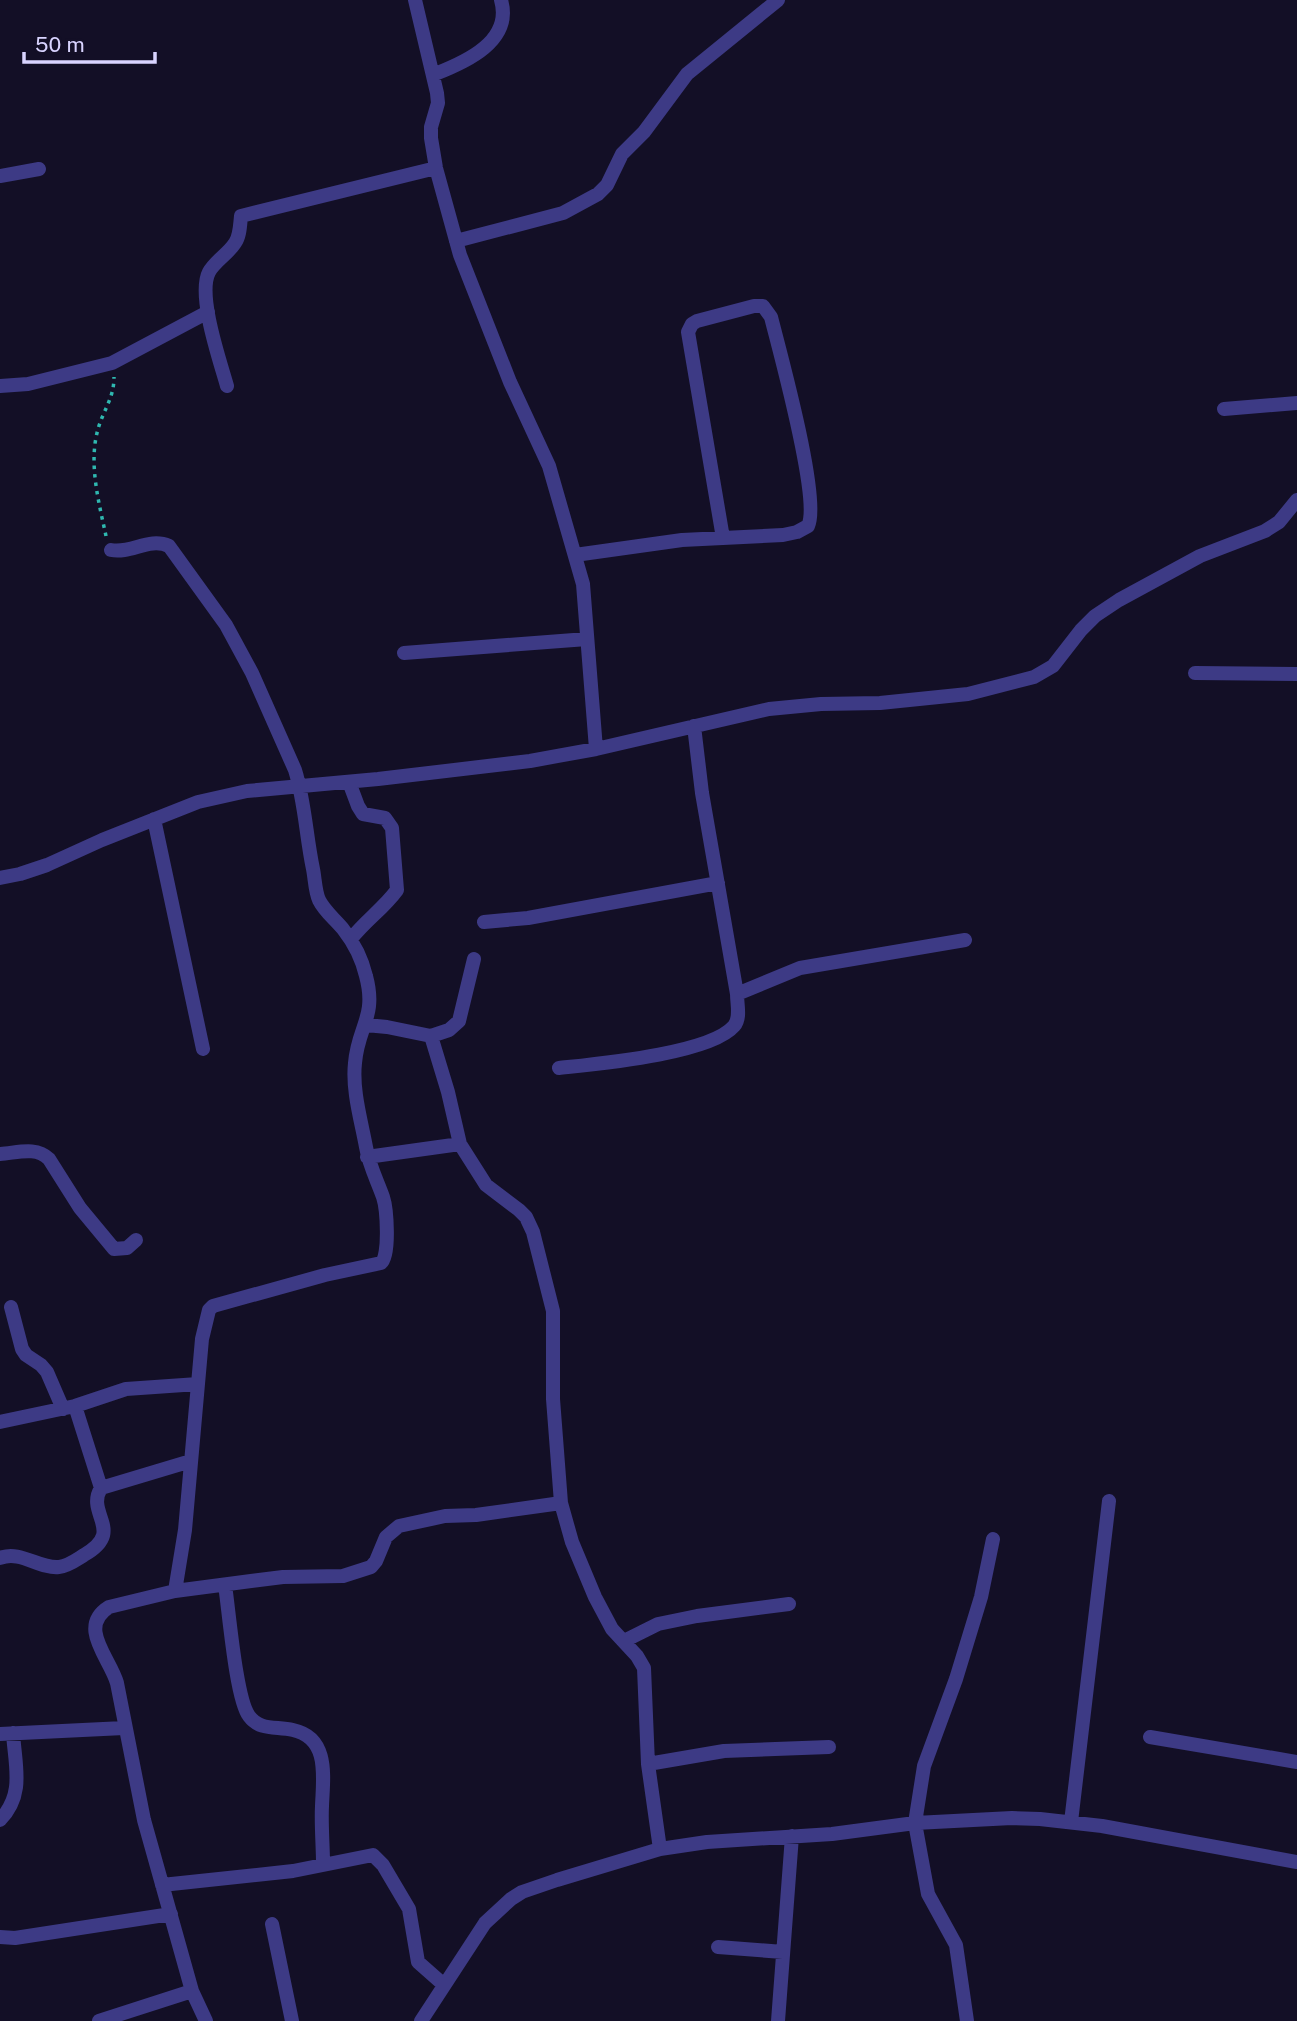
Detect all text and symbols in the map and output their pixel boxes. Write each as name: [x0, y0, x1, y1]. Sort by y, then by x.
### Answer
scale bar: [24, 21, 156, 65]
text: 50 m: [35, 32, 85, 57]

